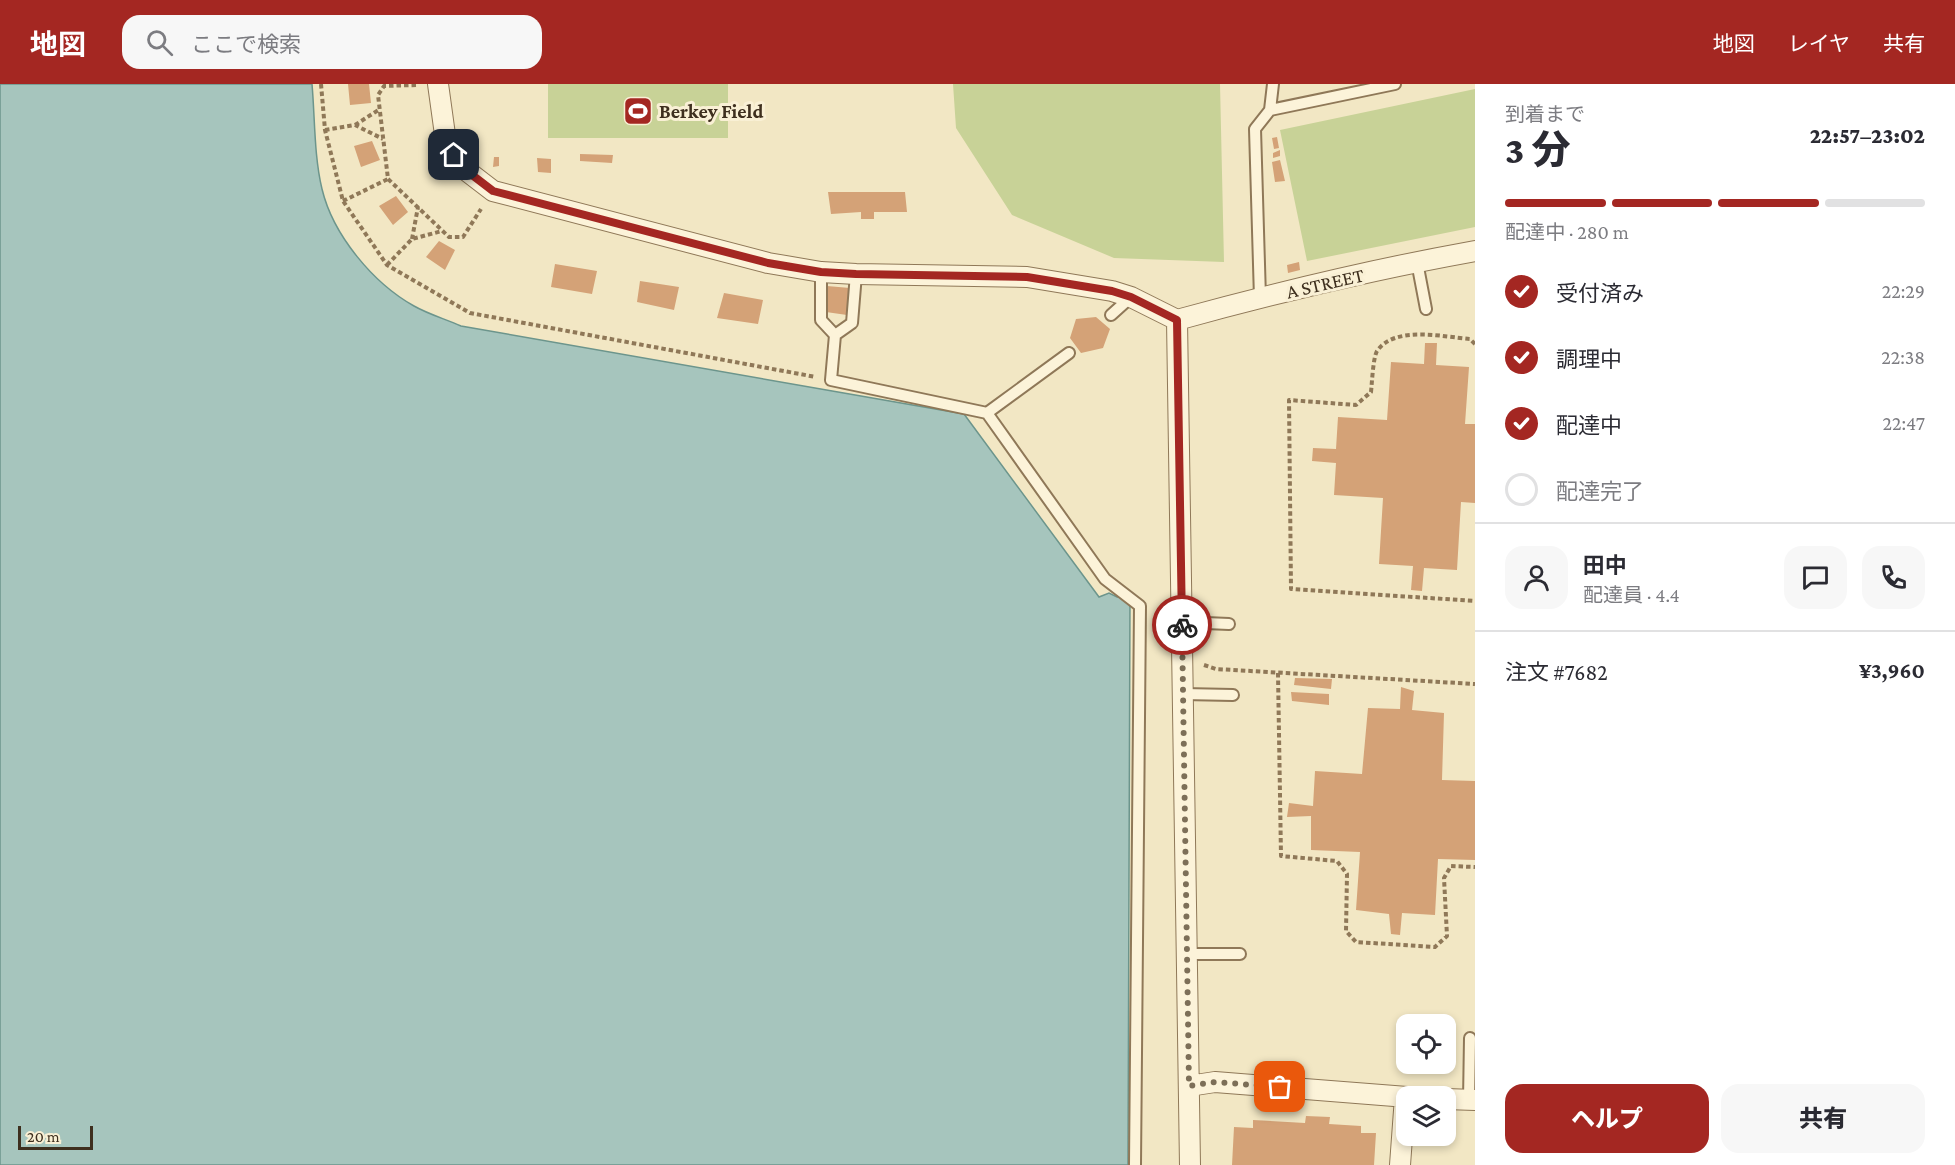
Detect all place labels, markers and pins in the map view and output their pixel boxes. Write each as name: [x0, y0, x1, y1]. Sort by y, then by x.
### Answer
sports icon: Berkey Field: [622, 95, 654, 127]
place label: Berkey Field: [659, 100, 763, 122]
pin: [428, 129, 479, 180]
pin: [1254, 1061, 1305, 1112]

